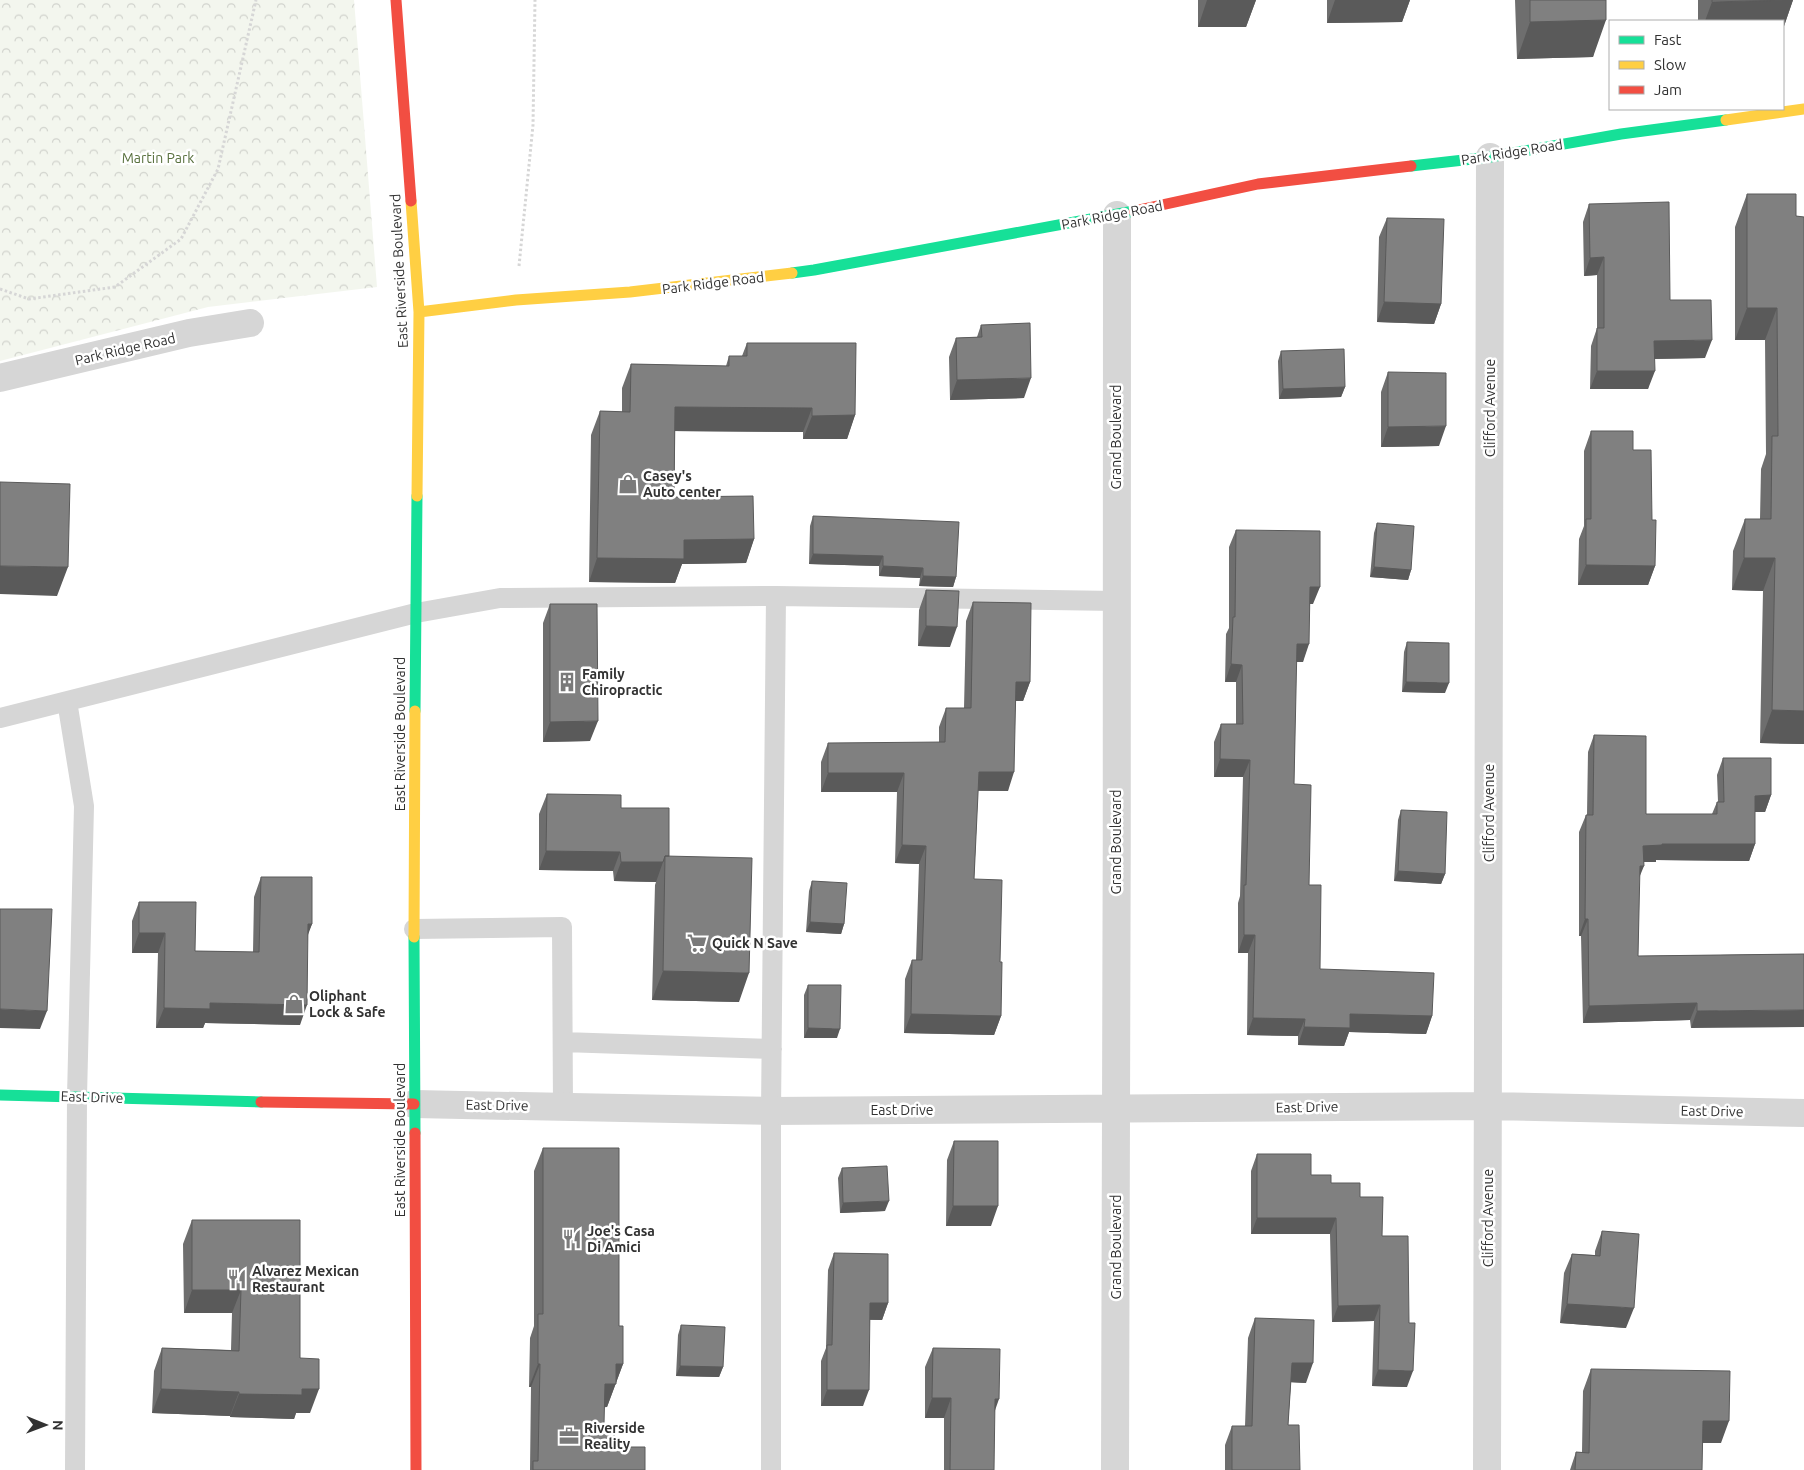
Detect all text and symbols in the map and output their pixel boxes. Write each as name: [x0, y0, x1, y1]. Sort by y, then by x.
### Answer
legend: [1609, 20, 1784, 110]
text: Fast: [1654, 31, 1682, 48]
text: Slow: [1654, 56, 1687, 73]
text: Jam: [1654, 81, 1682, 98]
street label: Park Ridge Road: [1460, 136, 1564, 168]
park label: Martin Park: [122, 150, 194, 166]
street label: East Riverside Boulevard: [387, 194, 411, 348]
street label: Park Ridge Road: [1060, 197, 1164, 233]
street label: Park Ridge Road: [661, 269, 765, 297]
street label: Park Ridge Road: [73, 330, 177, 368]
street label: Clifford Avenue: [1482, 359, 1498, 457]
street label: Grand Boulevard: [1108, 384, 1124, 490]
place label: Casey's Auto center: [643, 468, 721, 500]
shop icon: Casey's Auto center: [617, 473, 639, 495]
street label: East Riverside Boulevard: [392, 657, 408, 811]
place label: Family Chiropractic: [582, 666, 663, 698]
building icon: Family Chiropractic: [556, 671, 578, 693]
street label: Clifford Avenue: [1481, 764, 1497, 862]
street label: Grand Boulevard: [1108, 789, 1124, 895]
supermarket icon: Quick N Save: [686, 932, 708, 954]
place label: Quick N Save: [712, 935, 798, 951]
place label: Oliphant Lock & Safe: [309, 988, 386, 1020]
shop icon: Oliphant Lock & Safe: [283, 993, 305, 1015]
street label: East Riverside Boulevard: [392, 1063, 408, 1217]
street label: East Drive: [60, 1088, 124, 1106]
street label: East Drive: [465, 1096, 529, 1114]
street label: East Drive: [1275, 1098, 1339, 1116]
street label: East Drive: [871, 1102, 933, 1118]
street label: East Drive: [1680, 1102, 1744, 1120]
street label: Clifford Avenue: [1480, 1169, 1496, 1267]
street label: Grand Boulevard: [1108, 1194, 1124, 1300]
place label: Joe's Casa Di Amici: [587, 1223, 655, 1255]
restaurant icon: Joe's Casa Di Amici: [561, 1228, 583, 1250]
place label: Alvarez Mexican Restaurant: [252, 1263, 359, 1295]
restaurant icon: Alvarez Mexican Restaurant: [226, 1268, 248, 1290]
north arrow: [20, 1400, 70, 1450]
text: N: [50, 1420, 66, 1431]
place label: Riverside Reality: [584, 1420, 645, 1452]
office icon: Riverside Reality: [558, 1425, 580, 1447]

